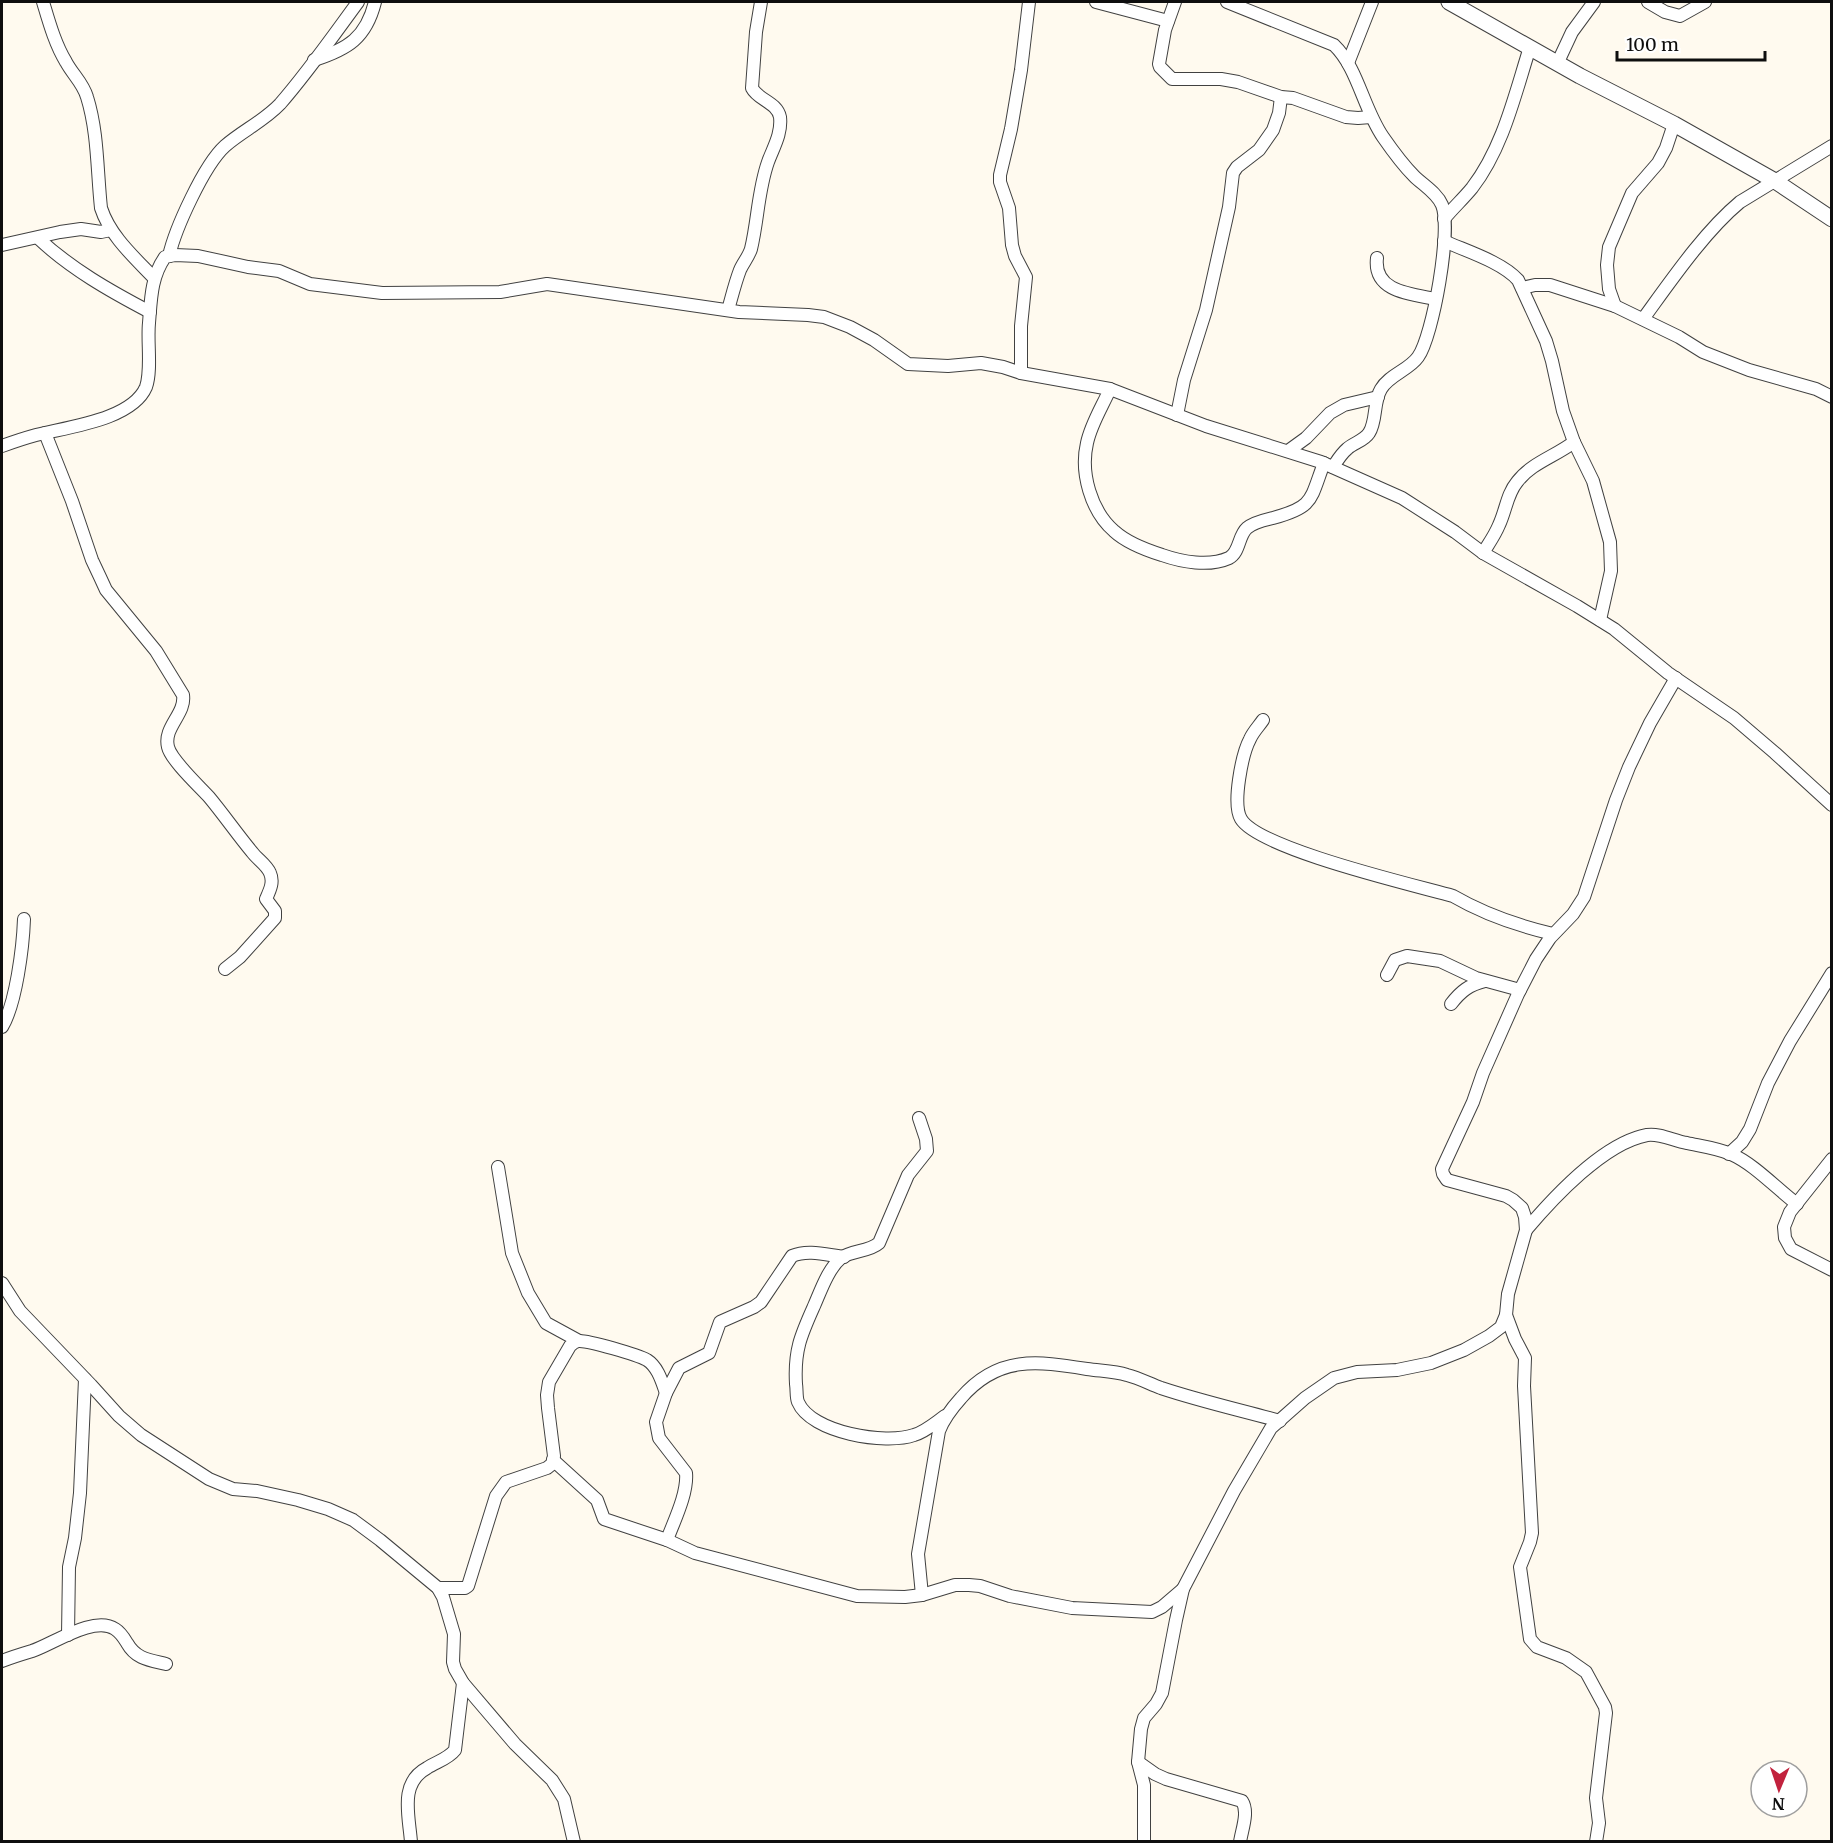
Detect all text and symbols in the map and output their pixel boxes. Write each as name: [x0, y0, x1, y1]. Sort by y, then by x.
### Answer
scale bar: [1617, 24, 1766, 62]
text: 100 m: [1626, 33, 1679, 56]
north arrow: [1749, 1759, 1809, 1819]
text: N: [1771, 1794, 1785, 1814]

